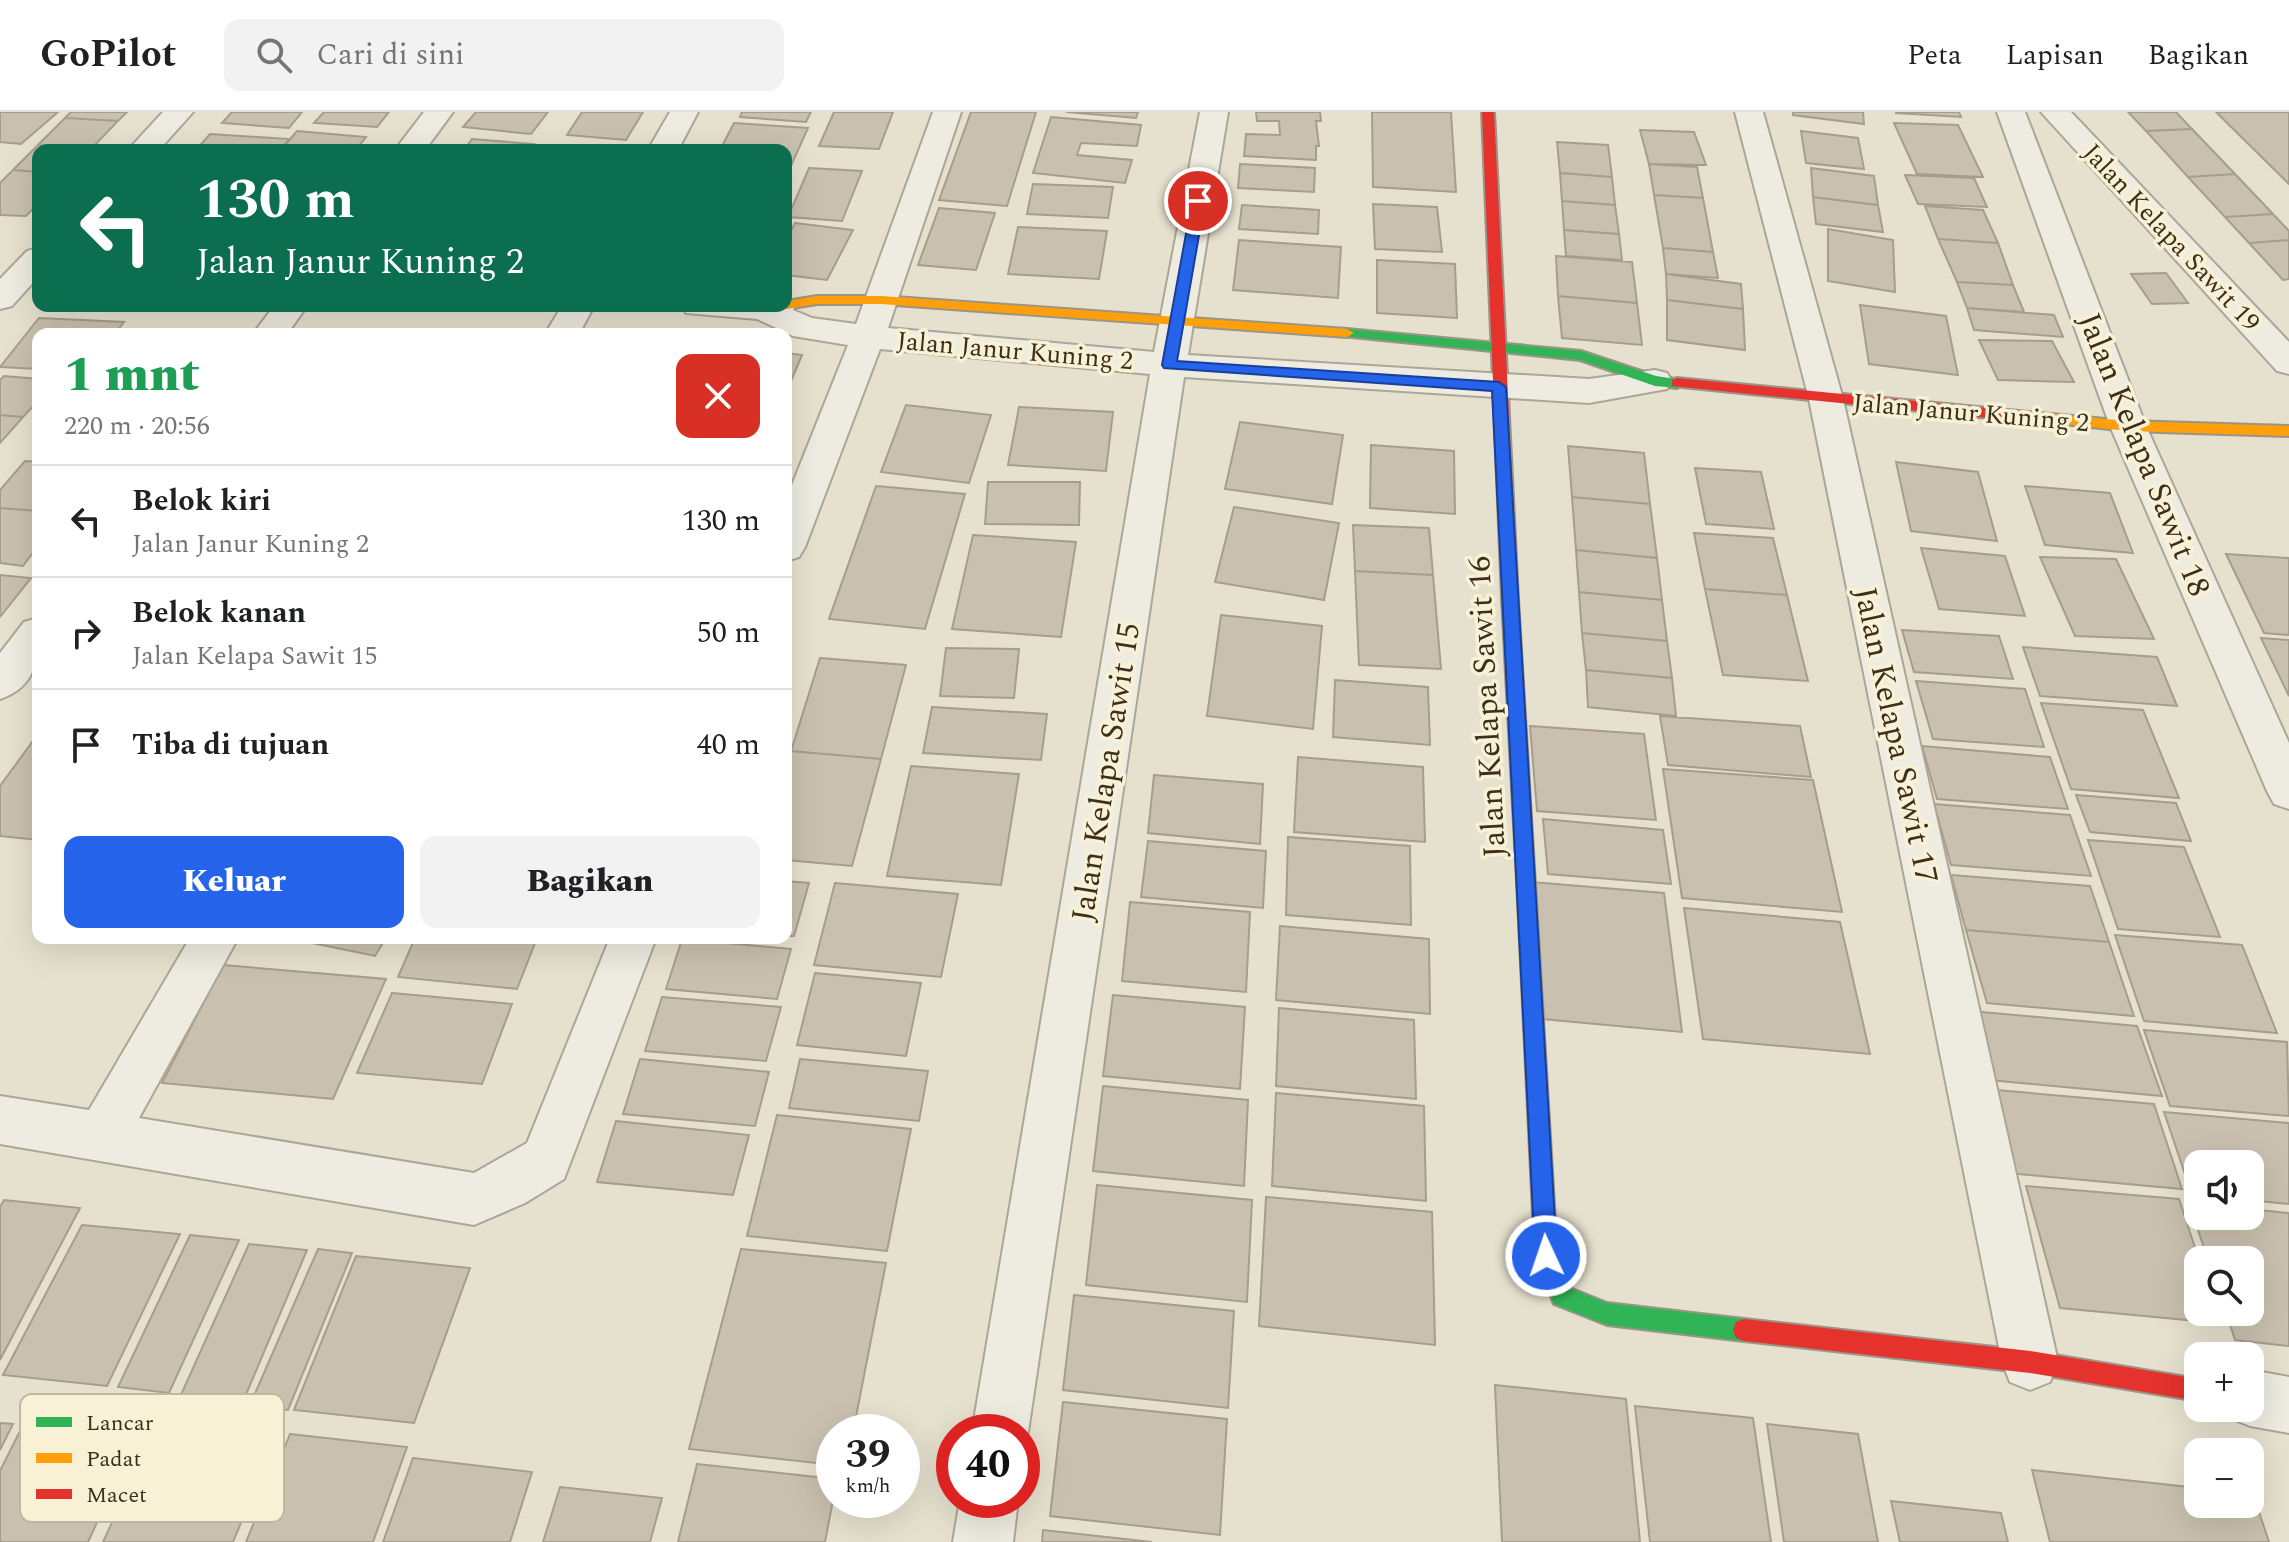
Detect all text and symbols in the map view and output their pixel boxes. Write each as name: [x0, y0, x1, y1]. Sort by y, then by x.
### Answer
search box: [224, 19, 784, 91]
text: GoPilot: [40, 26, 176, 84]
text: Cari di sini: [316, 32, 464, 78]
icon: search: [252, 33, 296, 77]
text: Peta: [1907, 34, 1962, 77]
text: Lapisan: [2006, 34, 2104, 77]
text: Bagikan: [2148, 34, 2249, 77]
street label: Jalan Kelapa Sawit 19: [2073, 134, 2270, 341]
text: 130 m: [196, 158, 355, 243]
pin: [1164, 167, 1232, 235]
icon: left: [64, 176, 168, 280]
icon: arrive: [1176, 179, 1220, 223]
text: Jalan Janur Kuning 2: [196, 235, 524, 290]
street label: Jalan Kelapa Sawit 18: [2064, 305, 2223, 604]
street label: Jalan Janur Kuning 2: [895, 321, 1135, 381]
text: 1 mnt: [64, 339, 200, 412]
button: close: [676, 354, 760, 438]
street label: Jalan Janur Kuning 2: [1851, 383, 2091, 443]
text: 220 m · 20:56: [64, 406, 210, 446]
text: Belok kiri: [132, 478, 271, 524]
text: 130 m: [682, 498, 760, 544]
icon: left: [64, 499, 108, 543]
text: Jalan Janur Kuning 2: [132, 524, 369, 564]
street label: Jalan Kelapa Sawit 16: [1455, 555, 1520, 859]
street label: Jalan Kelapa Sawit 17: [1840, 582, 1951, 888]
text: Belok kanan: [132, 590, 306, 636]
text: 50 m: [697, 610, 760, 656]
icon: right: [64, 611, 108, 655]
street label: Jalan Kelapa Sawit 15: [1059, 619, 1154, 925]
text: Jalan Kelapa Sawit 15: [132, 636, 378, 676]
text: Tiba di tujuan: [132, 722, 329, 768]
text: 40 m: [697, 722, 760, 768]
icon: arrive: [64, 723, 108, 767]
button: Keluar: [64, 836, 404, 928]
button: Bagikan: [420, 836, 760, 928]
map controls: [2184, 1150, 2264, 1518]
button: sound: [2184, 1150, 2264, 1230]
position arrow: [1504, 1214, 1588, 1298]
button: search: [2184, 1246, 2264, 1326]
button: +: [2184, 1342, 2264, 1422]
legend: [20, 1394, 284, 1522]
text: Lancar: [86, 1407, 154, 1440]
speed limit sign: 40: [936, 1414, 1040, 1518]
text: 39: [846, 1425, 890, 1486]
button: −: [2184, 1438, 2264, 1518]
text: Padat: [86, 1443, 141, 1476]
text: km/h: [846, 1471, 891, 1501]
text: Macet: [86, 1479, 147, 1512]

